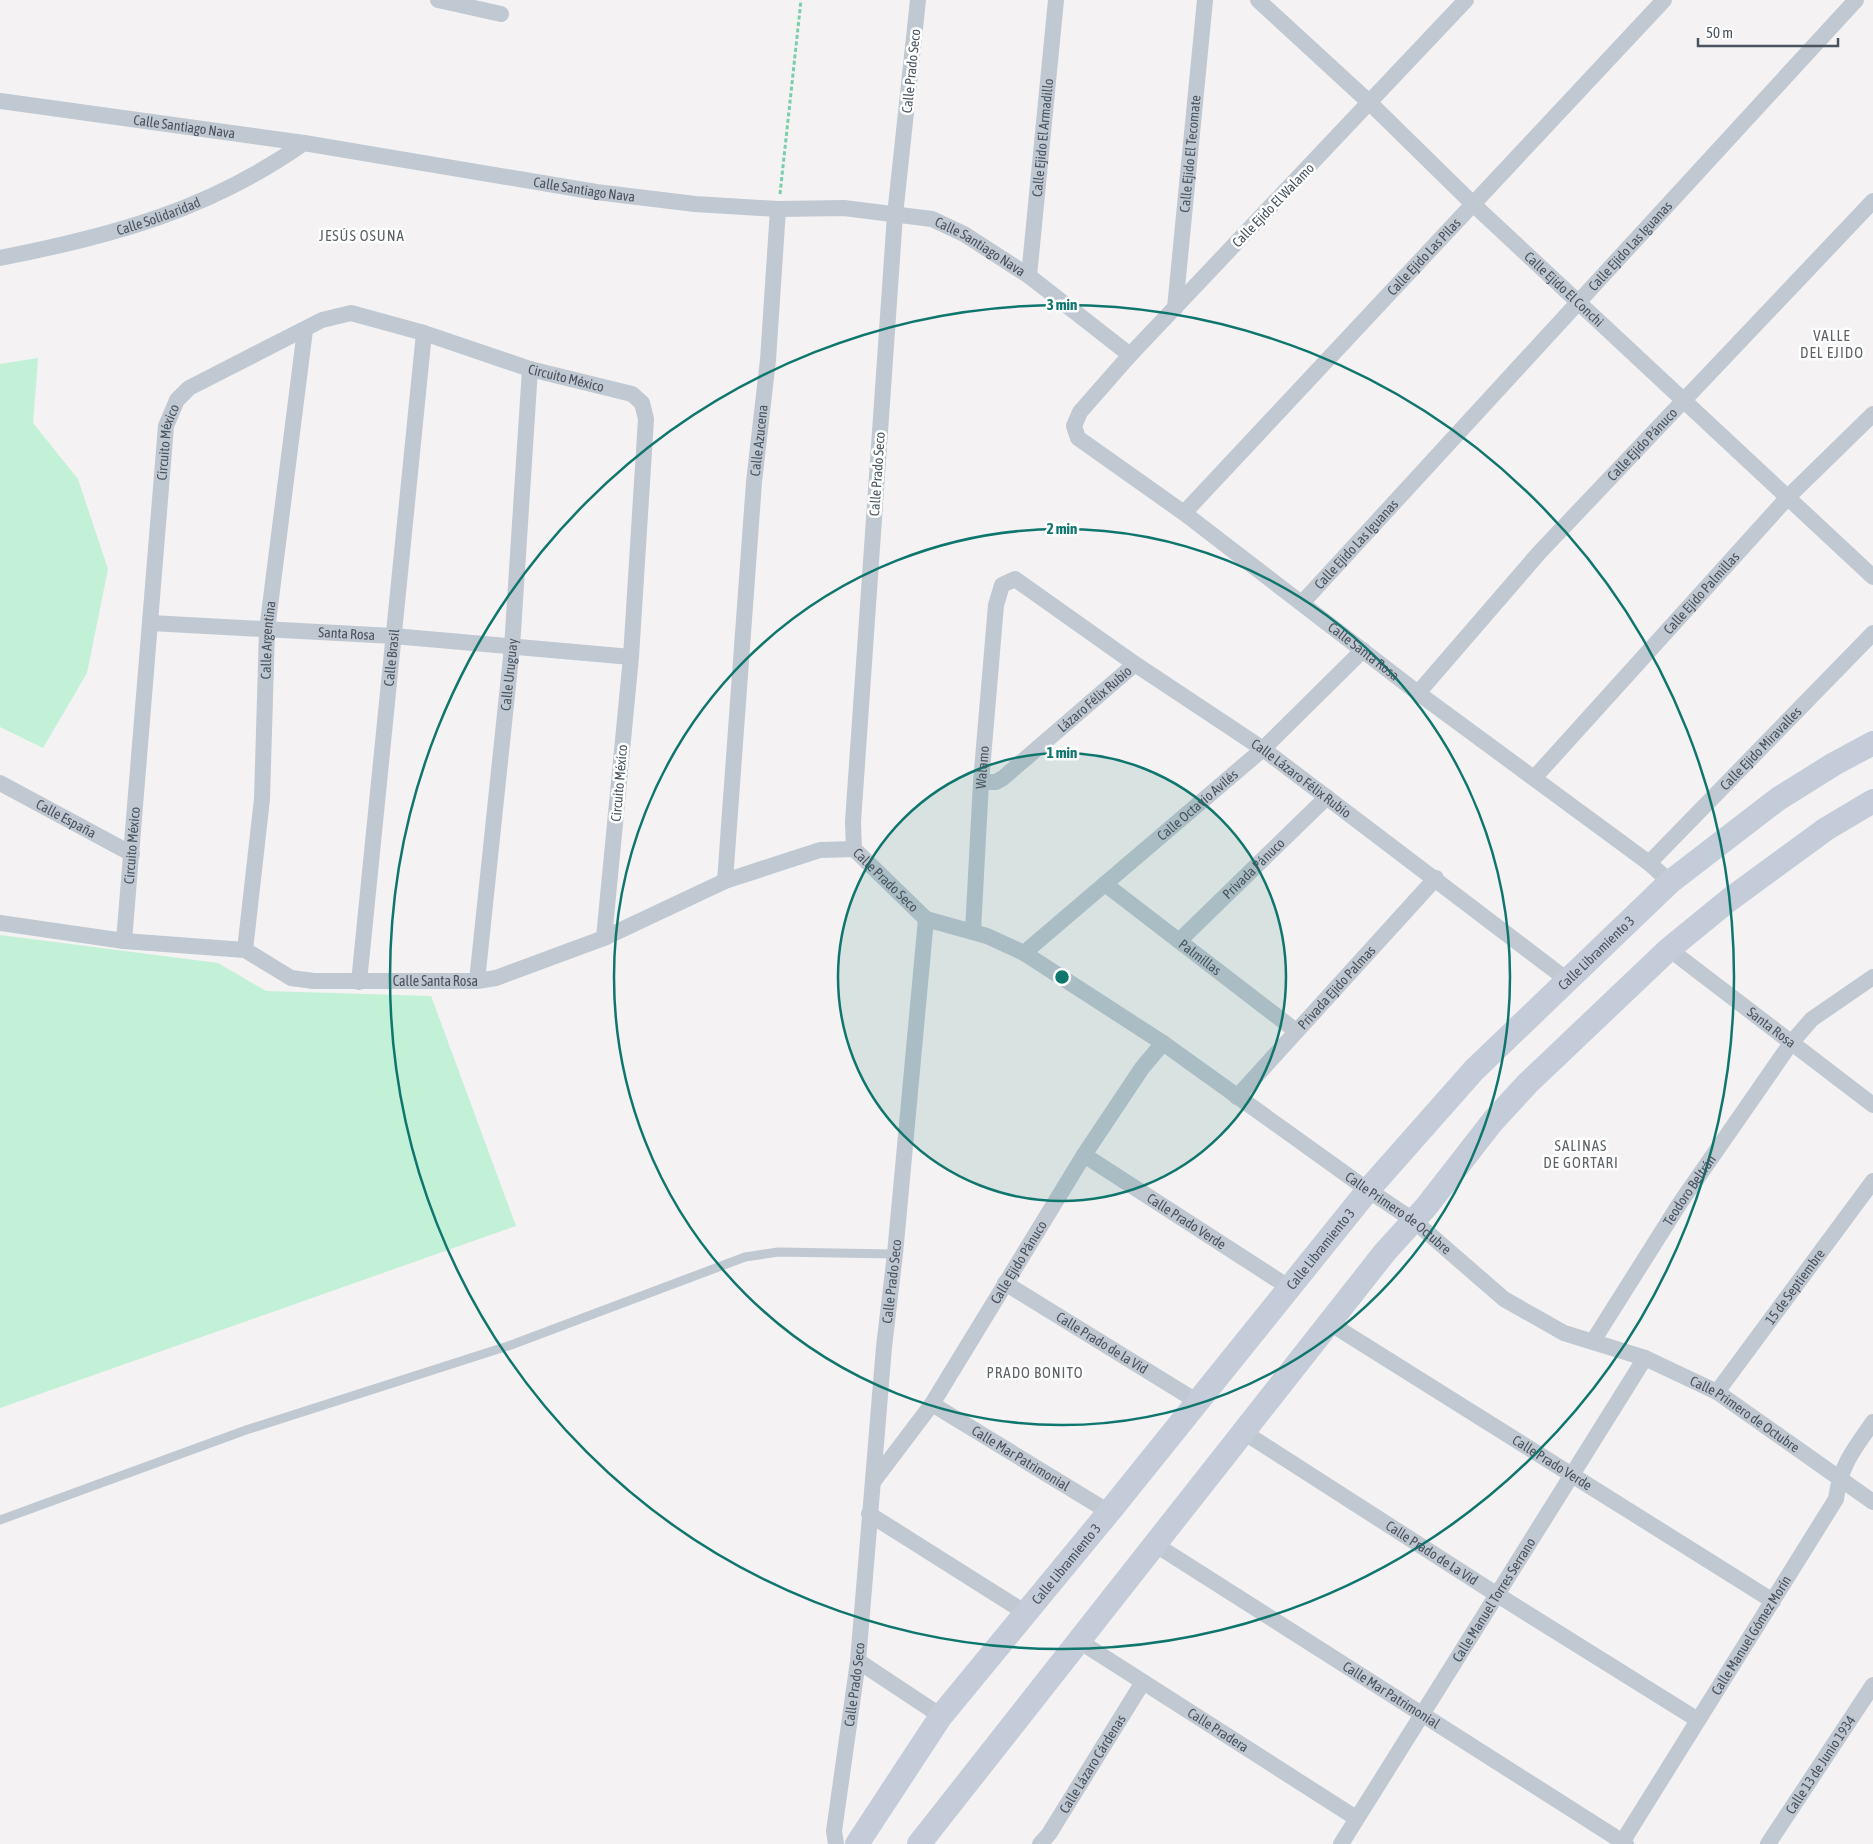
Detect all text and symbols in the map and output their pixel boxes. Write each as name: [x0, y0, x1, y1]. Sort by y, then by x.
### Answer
scale bar: [1698, 15, 1838, 47]
text: 50 m: [1706, 24, 1733, 41]
street label: Calle Prado Seco: [899, 28, 923, 114]
street label: Calle Ejido El Armadillo: [1029, 78, 1056, 198]
street label: Calle Ejido El Tecomate: [1176, 94, 1204, 213]
street label: Calle Santiago Nava: [132, 112, 236, 141]
street label: Calle Ejido El Walamo: [1229, 160, 1317, 250]
street label: Calle Santiago Nava: [532, 174, 636, 205]
street label: Calle Solidaridad: [114, 194, 203, 238]
street label: Calle Ejido Las Iguanas: [1585, 198, 1675, 294]
street label: Calle Santiago Nava: [932, 214, 1028, 279]
street label: Calle Ejido Las Pilas: [1384, 215, 1464, 299]
district label: JESÚS OSUNA: [319, 227, 405, 244]
street label: Calle Ejido El Conchi: [1521, 248, 1607, 330]
text: 3 min: [1047, 296, 1077, 313]
district label: VALLE DEL EJIDO: [1800, 327, 1864, 361]
street label: Circuito México: [527, 361, 606, 395]
street label: Circuito México: [154, 402, 182, 481]
street label: Calle Azucena: [747, 404, 771, 477]
street label: Calle Ejido Pánuco: [1604, 404, 1681, 484]
street label: Calle Prado Seco: [866, 431, 888, 517]
street label: Calle Ejido Las Iguanas: [1311, 496, 1401, 592]
text: 2 min: [1047, 520, 1077, 537]
street label: Calle Ejido Palmillas: [1660, 549, 1742, 637]
street label: Calle Argentina: [258, 600, 279, 679]
street label: Calle Santa Rosa: [1325, 619, 1402, 683]
street label: Santa Rosa: [318, 624, 375, 643]
street label: Calle Brasil: [381, 628, 402, 687]
street label: Calle Uruguay: [497, 638, 521, 712]
street label: Lázaro Félix Rubio: [1054, 663, 1135, 735]
street label: Calle Ejido Miravalles: [1717, 703, 1805, 793]
street label: Calle Lázaro Félix Rubio: [1248, 736, 1354, 821]
street label: Circuito México: [608, 744, 630, 822]
text: 1 min: [1047, 744, 1077, 761]
street label: Walamo: [973, 745, 992, 789]
street label: Calle Octavio Avilés: [1154, 766, 1241, 844]
street label: Calle España: [33, 796, 99, 841]
street label: Circuito México: [121, 806, 143, 885]
street label: Privada Pánuco: [1219, 835, 1288, 902]
street label: Calle Prado Seco: [850, 845, 922, 915]
street label: Calle Libramiento 3: [1555, 913, 1638, 993]
street label: Palmillas: [1176, 936, 1224, 979]
street label: Privada Ejido Palmas: [1294, 942, 1379, 1033]
centre of rings: [1053, 968, 1071, 986]
street label: Calle Santa Rosa: [393, 973, 478, 989]
street label: Santa Rosa: [1744, 1004, 1799, 1051]
district label: SALINAS DE GORTARI: [1543, 1137, 1619, 1171]
street label: Teodoro Beltrán: [1660, 1152, 1719, 1229]
street label: Calle Primero de Octubre: [1342, 1168, 1455, 1258]
street label: Calle Prado Verde: [1144, 1190, 1229, 1253]
street label: Calle Libramiento 3: [1283, 1205, 1358, 1293]
street label: Calle Ejido Pánuco: [987, 1218, 1050, 1307]
street label: Calle Prado Seco: [879, 1238, 904, 1324]
street label: 15 de Septiembre: [1762, 1246, 1828, 1328]
street label: Calle Prado de la Vid: [1053, 1309, 1151, 1377]
district label: PRADO BONITO: [986, 1364, 1084, 1381]
street label: Calle Primero de Octubre: [1687, 1372, 1803, 1456]
street label: Calle Mar Patrimonial: [969, 1422, 1073, 1494]
street label: Calle Prado Verde: [1509, 1432, 1595, 1493]
street label: Calle Prado de La Vid: [1383, 1517, 1481, 1588]
street label: Calle Libramiento 3: [1028, 1520, 1104, 1608]
street label: Calle Manuel Torres Serrano: [1449, 1535, 1539, 1665]
street label: Calle Manuel Gómez Morín: [1708, 1573, 1794, 1698]
street label: Calle Prado Seco: [841, 1642, 868, 1728]
street label: Calle Mar Patrimonial: [1340, 1658, 1443, 1732]
street label: Calle Pradera: [1185, 1705, 1251, 1755]
street label: Calle Lázaro Cárdenas: [1056, 1712, 1129, 1816]
street label: Calle 13 de Junio 1934: [1782, 1712, 1859, 1817]

